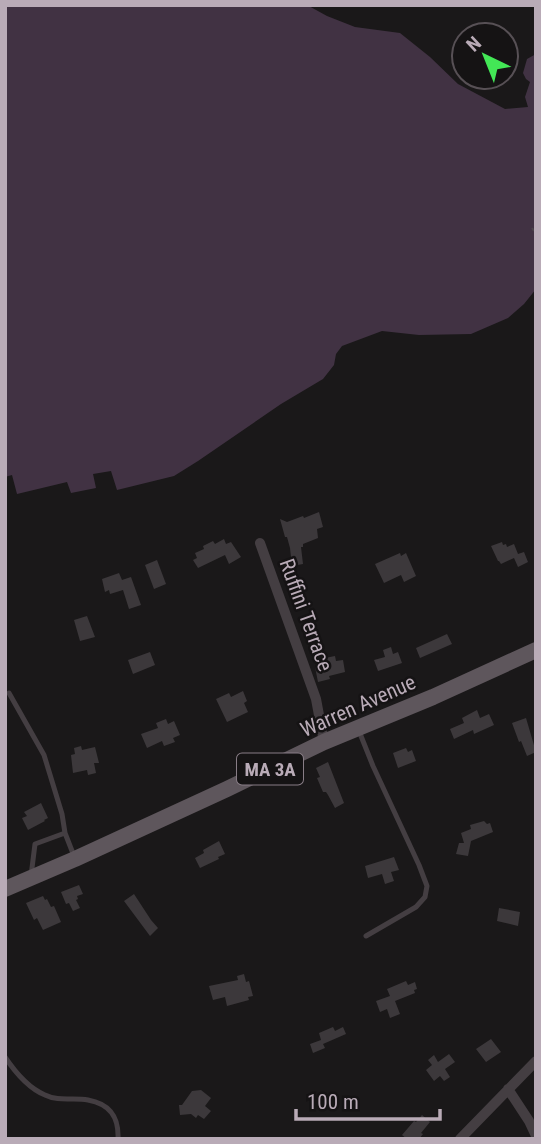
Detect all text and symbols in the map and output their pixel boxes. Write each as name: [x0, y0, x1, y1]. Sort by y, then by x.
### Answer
north arrow: [450, 21, 520, 91]
text: N: [462, 32, 486, 56]
street label: Ruffini Terrace: [275, 555, 338, 675]
street label: Warren Avenue: [297, 670, 419, 742]
road number: MA 3A: [237, 754, 303, 784]
scale bar: [296, 1078, 440, 1122]
text: 100 m: [307, 1090, 359, 1114]

